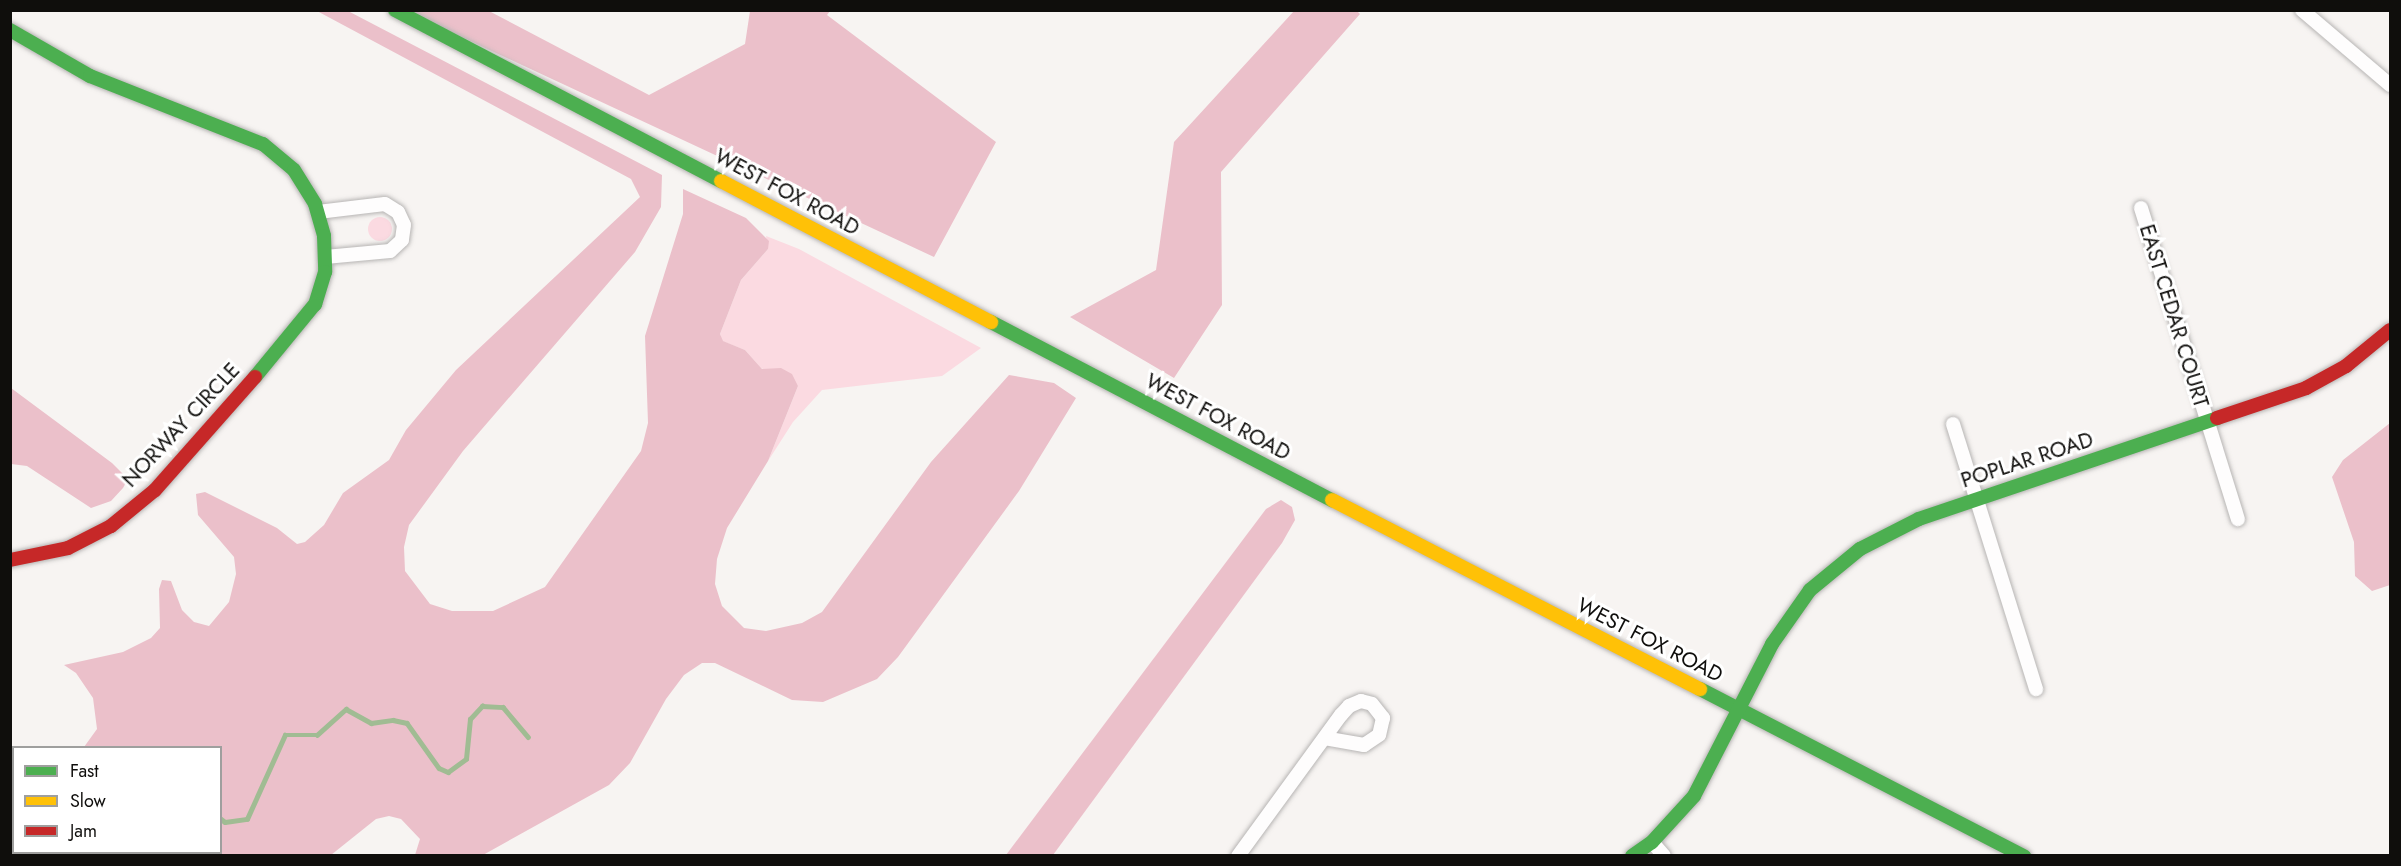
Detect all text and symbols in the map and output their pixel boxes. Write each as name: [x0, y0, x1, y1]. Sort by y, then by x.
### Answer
street label: WEST FOX ROAD: [710, 143, 864, 241]
street label: EAST CEDAR COURT: [2134, 221, 2214, 411]
street label: NORWAY CIRCLE: [117, 358, 245, 492]
street label: WEST FOX ROAD: [1141, 368, 1295, 466]
street label: POPLAR ROAD: [1958, 427, 2096, 493]
street label: WEST FOX ROAD: [1573, 592, 1727, 688]
legend: [12, 746, 222, 854]
text: Fast: [70, 758, 99, 784]
text: Slow: [70, 788, 106, 814]
text: Jam: [70, 818, 97, 844]

